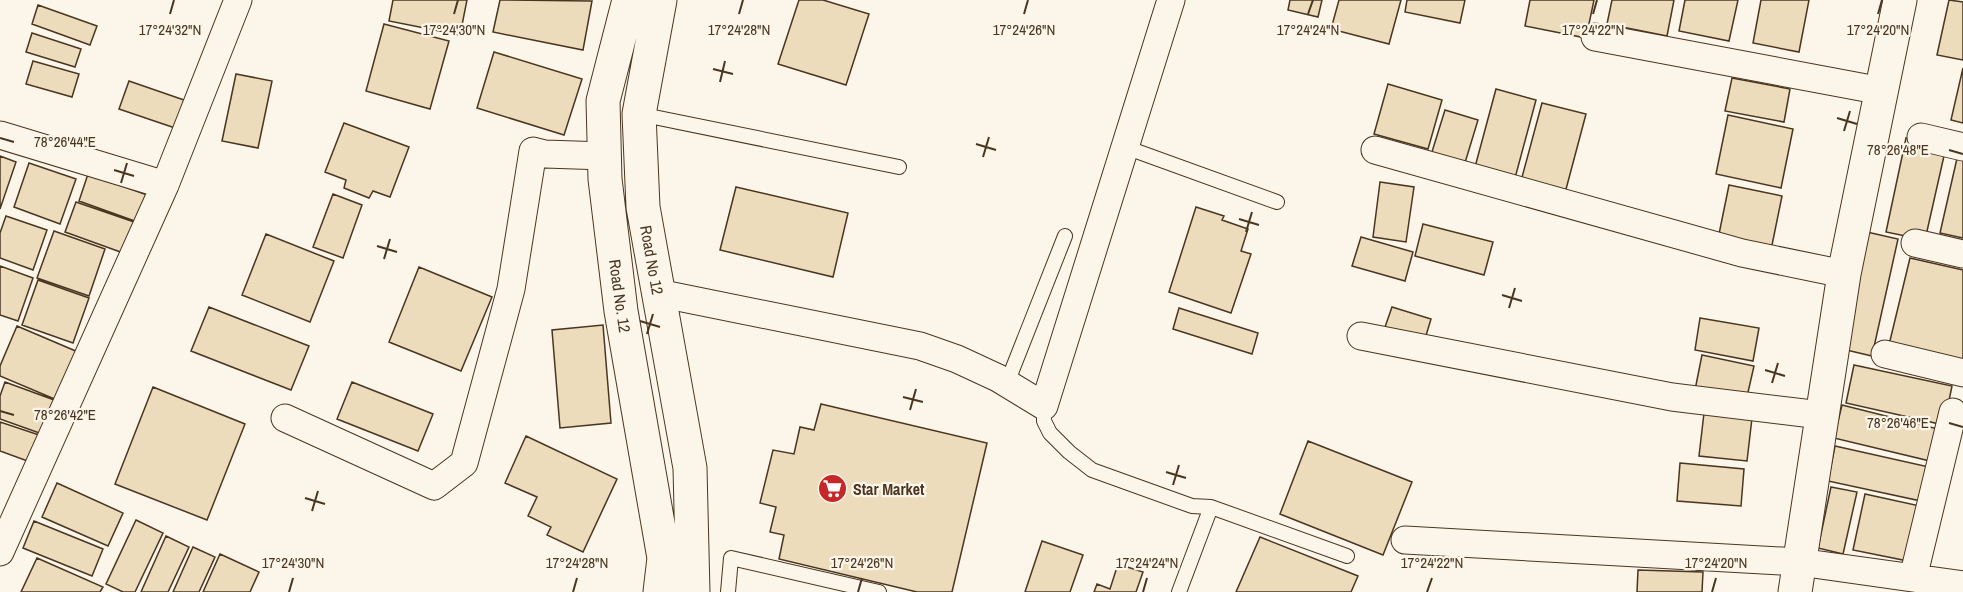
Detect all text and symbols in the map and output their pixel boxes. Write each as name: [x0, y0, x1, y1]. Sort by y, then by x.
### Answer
text: 17°24'32"N: [139, 19, 201, 40]
text: 17°24'30"N: [423, 19, 485, 40]
text: 17°24'28"N: [708, 19, 770, 40]
text: 17°24'26"N: [993, 19, 1055, 40]
text: 17°24'24"N: [1277, 19, 1339, 40]
text: 17°24'22"N: [1562, 19, 1624, 40]
text: 17°24'20"N: [1847, 19, 1909, 40]
text: 78°26'44"E: [34, 131, 96, 152]
text: 78°26'48"E: [1867, 139, 1929, 160]
street label: Road No 12: [635, 224, 669, 296]
street label: Road No. 12: [604, 258, 636, 334]
text: 78°26'42"E: [34, 404, 96, 425]
text: 78°26'46"E: [1867, 412, 1929, 433]
supermarket icon: Star Market: [816, 473, 848, 505]
place label: Star Market: [853, 478, 925, 500]
text: 17°24'30"N: [262, 552, 324, 573]
text: 17°24'28"N: [546, 552, 608, 573]
text: 17°24'26"N: [831, 552, 893, 573]
text: 17°24'24"N: [1116, 552, 1178, 573]
text: 17°24'22"N: [1401, 552, 1463, 573]
text: 17°24'20"N: [1685, 552, 1747, 573]

